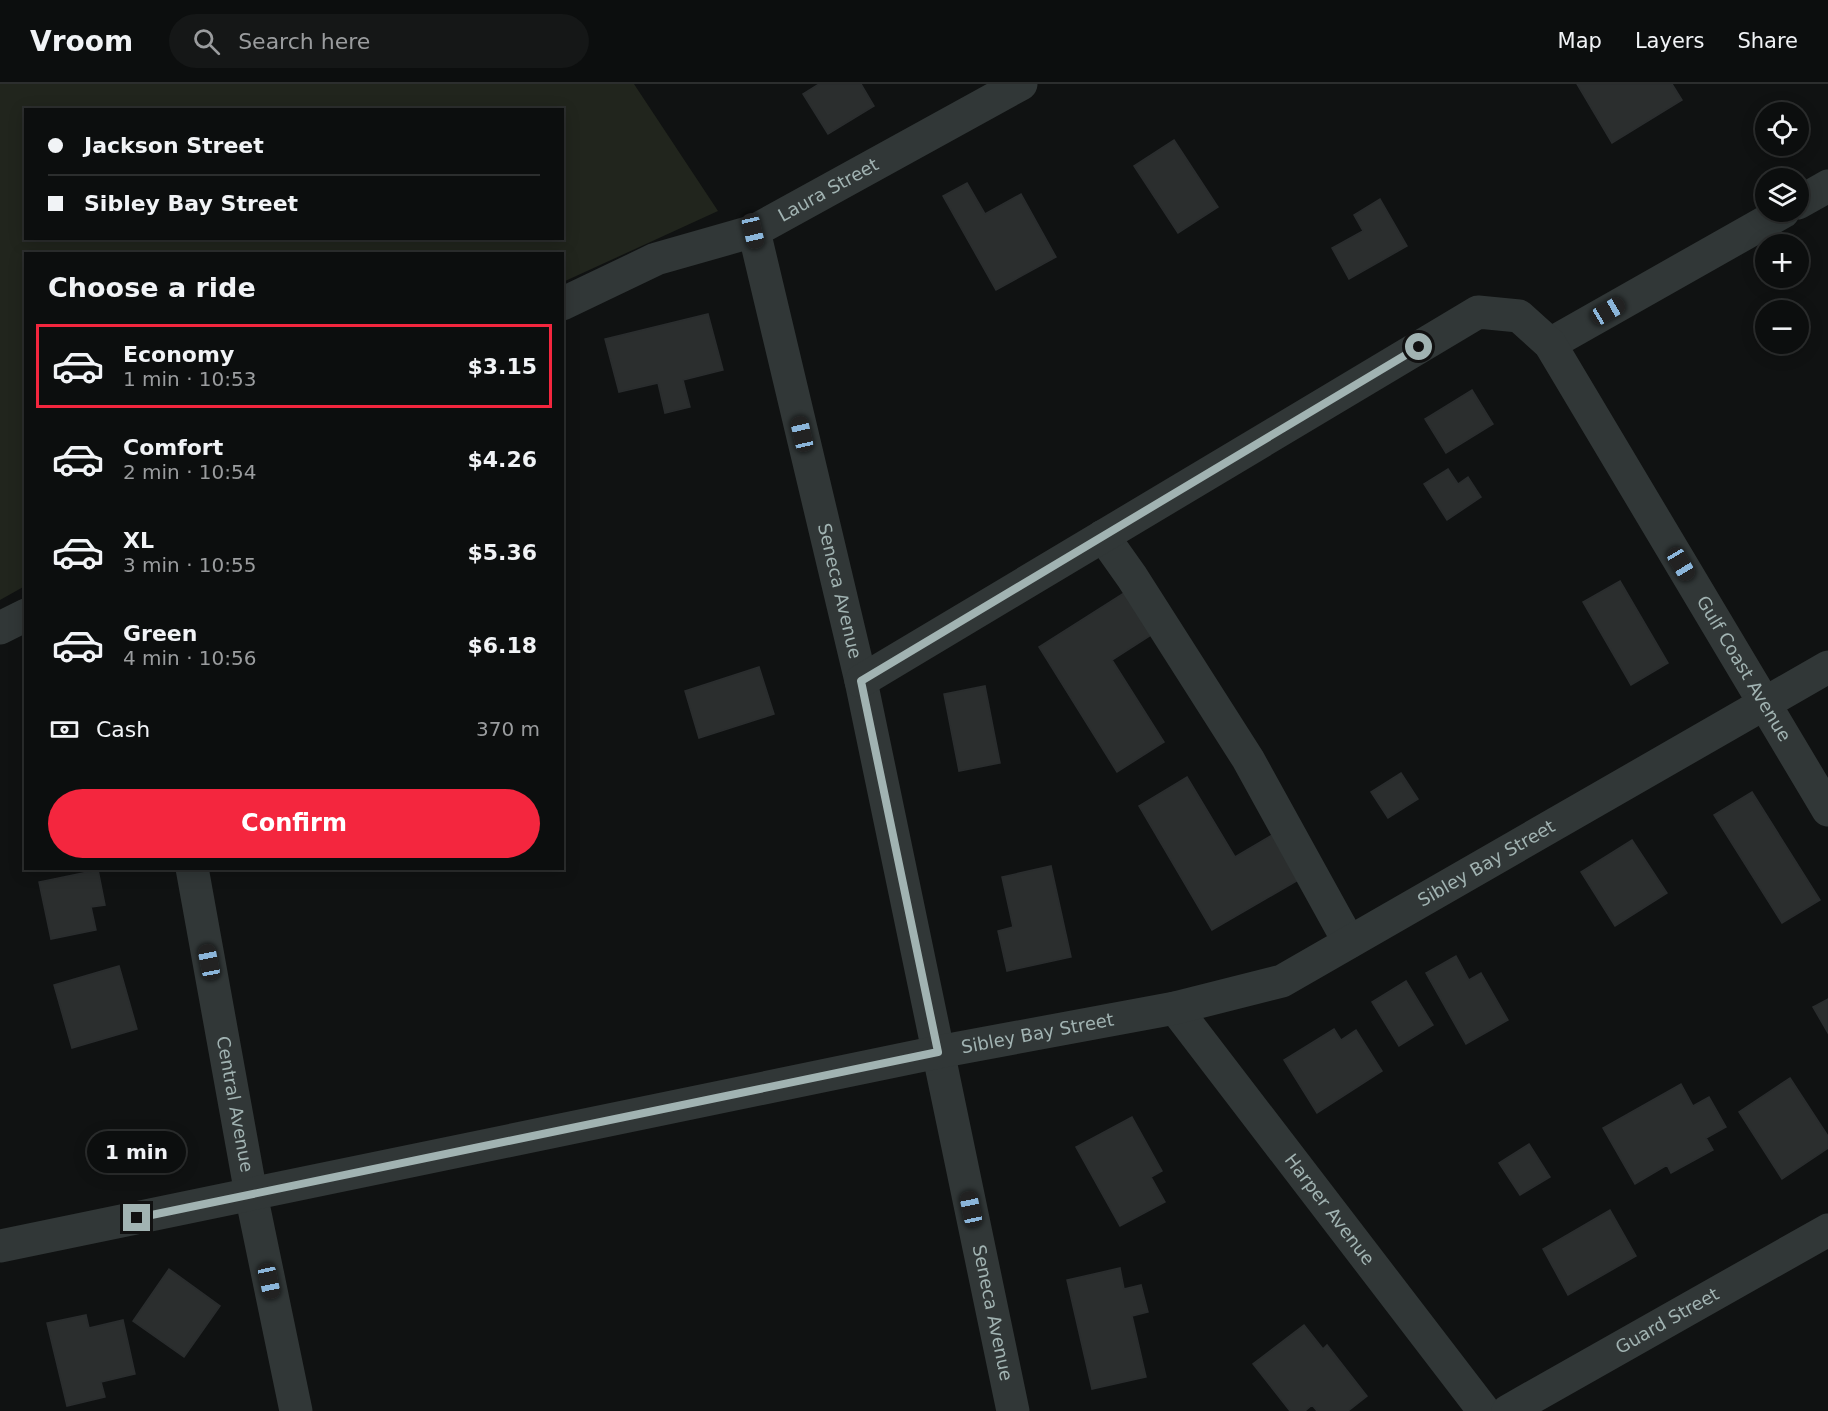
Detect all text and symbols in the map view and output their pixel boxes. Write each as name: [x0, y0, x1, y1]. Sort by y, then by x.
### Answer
search box: [169, 14, 589, 68]
text: Vroom: [30, 25, 133, 58]
icon: search: [190, 25, 223, 58]
text: Search here: [238, 29, 370, 54]
text: Map: [1558, 29, 1602, 53]
text: Layers: [1635, 29, 1704, 53]
text: Share: [1737, 29, 1798, 53]
map controls: [1755, 102, 1809, 354]
button: locate: [1755, 102, 1809, 156]
text: Jackson Street: [84, 133, 264, 158]
street label: Laura Street: [774, 154, 882, 226]
button: layers: [1755, 168, 1809, 222]
text: Sibley Bay Street: [84, 191, 298, 216]
car: [740, 211, 766, 251]
button: +: [1755, 234, 1809, 288]
text: Choose a ride: [48, 272, 256, 303]
car: [1588, 294, 1628, 328]
button: −: [1755, 300, 1809, 354]
route start: [1405, 333, 1432, 360]
icon: car: [51, 339, 105, 393]
text: Economy: [123, 342, 234, 367]
text: $3.15: [467, 354, 537, 379]
text: 1 min · 10:53: [123, 367, 257, 391]
car: [789, 414, 815, 454]
icon: car: [51, 432, 105, 486]
text: Comfort: [123, 435, 223, 460]
text: $4.26: [467, 447, 537, 472]
text: 2 min · 10:54: [123, 460, 257, 484]
street label: Seneca Avenue: [814, 521, 866, 661]
icon: car: [51, 525, 105, 579]
text: XL: [123, 528, 154, 553]
text: $5.36: [467, 540, 537, 565]
car: [1664, 544, 1698, 584]
text: 3 min · 10:55: [123, 553, 257, 577]
street label: Gulf Coast Avenue: [1693, 592, 1796, 745]
icon: car: [51, 618, 105, 672]
text: Green: [123, 621, 197, 646]
text: $6.18: [467, 633, 537, 658]
text: 4 min · 10:56: [123, 646, 257, 670]
icon: cash: [48, 713, 81, 746]
text: Cash: [96, 717, 150, 742]
text: 370 m: [476, 717, 540, 741]
button: Confirm: [48, 789, 540, 858]
street label: Sibley Bay Street: [1414, 815, 1558, 911]
car: [197, 943, 221, 981]
street label: Sibley Bay Street: [959, 1009, 1115, 1058]
street label: Central Avenue: [213, 1034, 258, 1174]
callout: 1 min: [88, 1131, 186, 1173]
text: 1 min: [105, 1140, 168, 1164]
street label: Harper Avenue: [1281, 1149, 1379, 1269]
car: [958, 1190, 984, 1228]
route end: [123, 1204, 150, 1231]
street label: Seneca Avenue: [969, 1243, 1017, 1383]
car: [256, 1262, 282, 1300]
street label: Guard Street: [1612, 1283, 1722, 1358]

